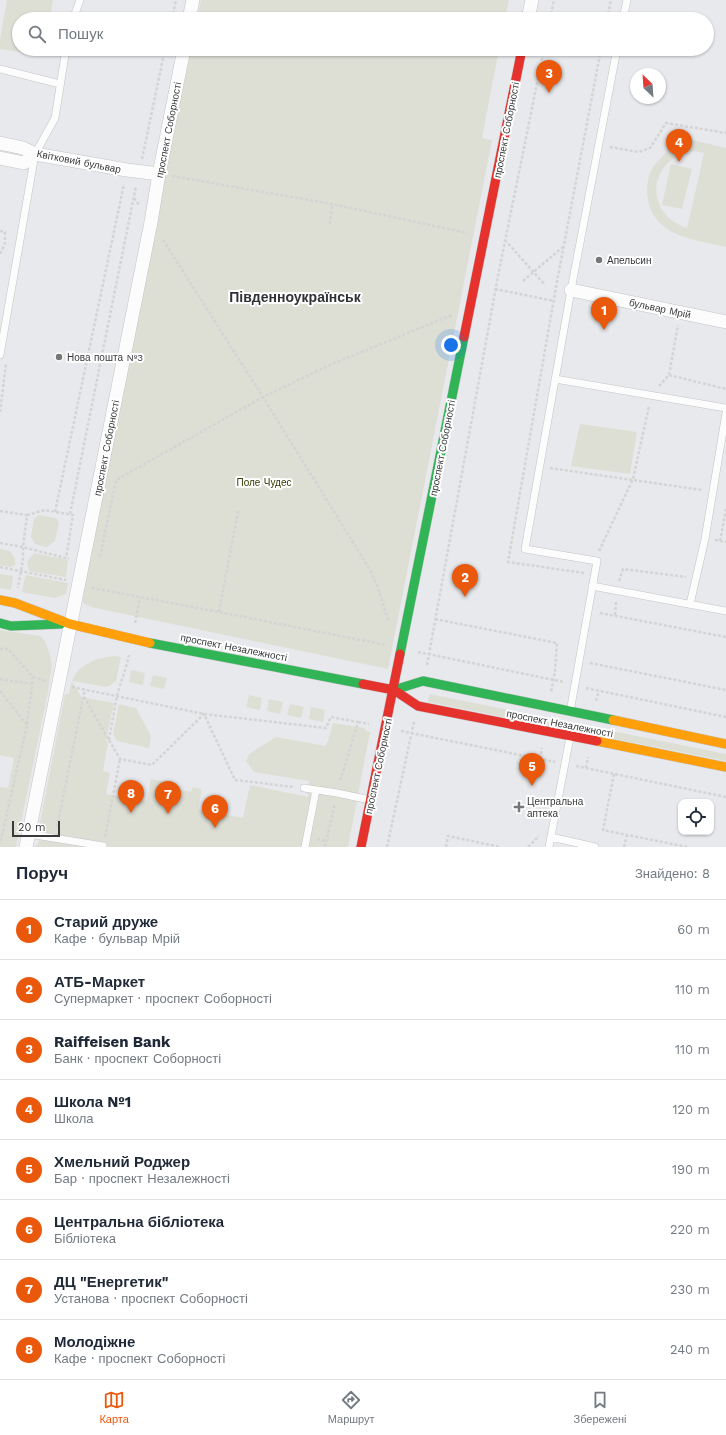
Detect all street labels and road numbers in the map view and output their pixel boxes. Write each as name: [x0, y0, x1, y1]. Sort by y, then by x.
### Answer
street label: проспект Соборності: [154, 81, 183, 179]
street label: проспект Соборності: [492, 81, 521, 179]
street label: Квітковий бульвар: [36, 148, 122, 175]
street label: бульвар Мрій: [628, 297, 692, 320]
street label: проспект Соборності: [92, 399, 121, 497]
street label: проспект Соборності: [428, 399, 457, 497]
street label: проспект Незалежності: [180, 632, 288, 663]
street label: проспект Незалежності: [506, 708, 614, 739]
street label: проспект Соборності: [363, 717, 394, 815]

